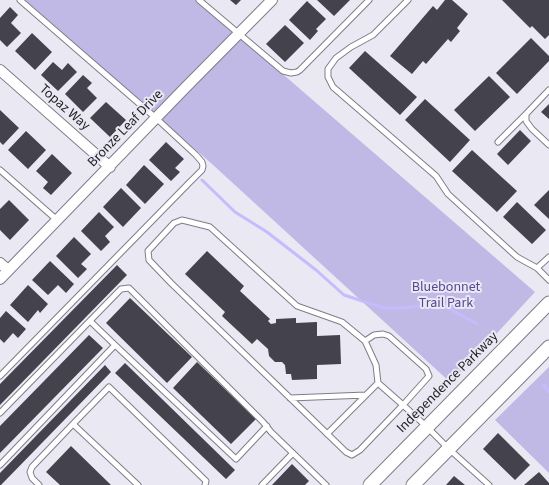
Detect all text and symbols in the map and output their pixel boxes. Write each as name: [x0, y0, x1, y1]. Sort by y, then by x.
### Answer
street label: Topaz Way: [35, 81, 93, 135]
street label: Bronze Leaf Drive: [85, 87, 167, 171]
park label: Bluebonnet Trail Park: [412, 280, 480, 312]
street label: Independence Parkway: [394, 329, 502, 437]

